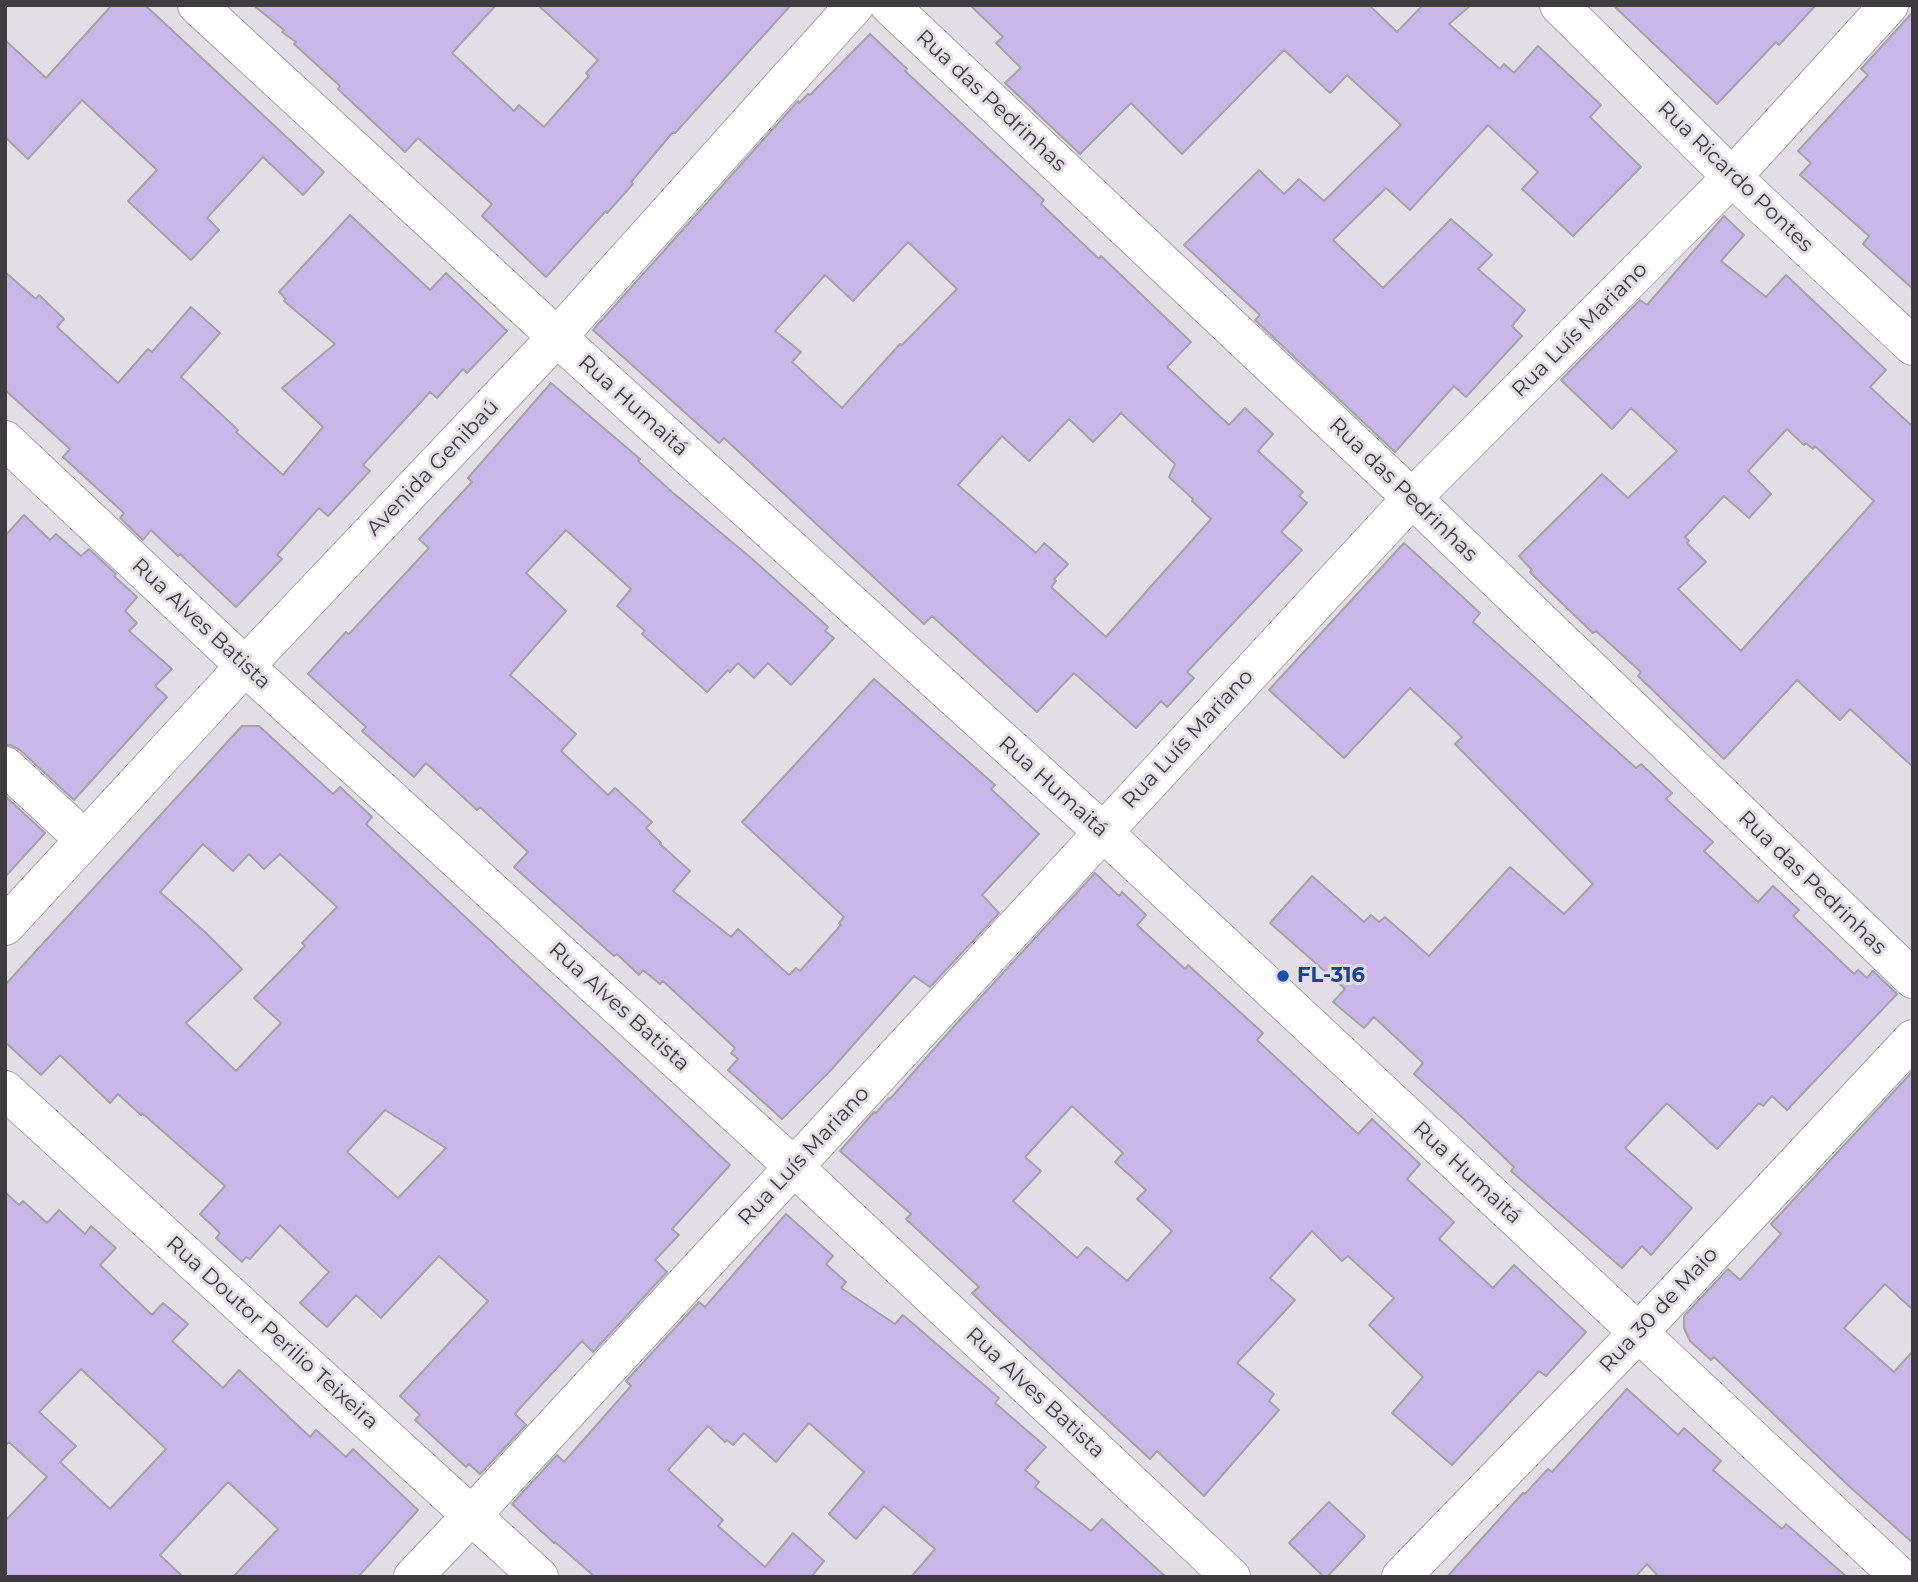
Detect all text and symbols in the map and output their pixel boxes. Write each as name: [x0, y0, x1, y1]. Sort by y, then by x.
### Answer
street label: Rua das Pedrinhas: [911, 25, 1071, 177]
street label: Rua Ricardo Pontes: [1652, 96, 1818, 258]
street label: Rua Luís Mariano: [1507, 257, 1653, 403]
street label: Rua Humaitá: [573, 350, 693, 462]
street label: Avenida Genibaú: [362, 395, 504, 541]
street label: Rua das Pedrinhas: [1324, 413, 1482, 567]
street label: Rua Alves Batista: [126, 553, 276, 695]
street label: Rua Luís Mariano: [1117, 664, 1259, 814]
street label: Rua Humaitá: [993, 731, 1113, 843]
street label: Rua das Pedrinhas: [1733, 806, 1891, 960]
street label: Rua Alves Batista: [543, 937, 695, 1077]
place label: FL-316: [1297, 963, 1365, 989]
marker: FL-316: [1275, 968, 1291, 984]
street label: Rua Luís Mariano: [733, 1081, 875, 1231]
street label: Rua Humaitá: [1408, 1116, 1526, 1230]
street label: Rua Doutor Perilio Teixeira: [161, 1231, 383, 1435]
street label: Rua 30 de Maio: [1595, 1242, 1723, 1378]
street label: Rua Alves Batista: [960, 1322, 1110, 1464]

